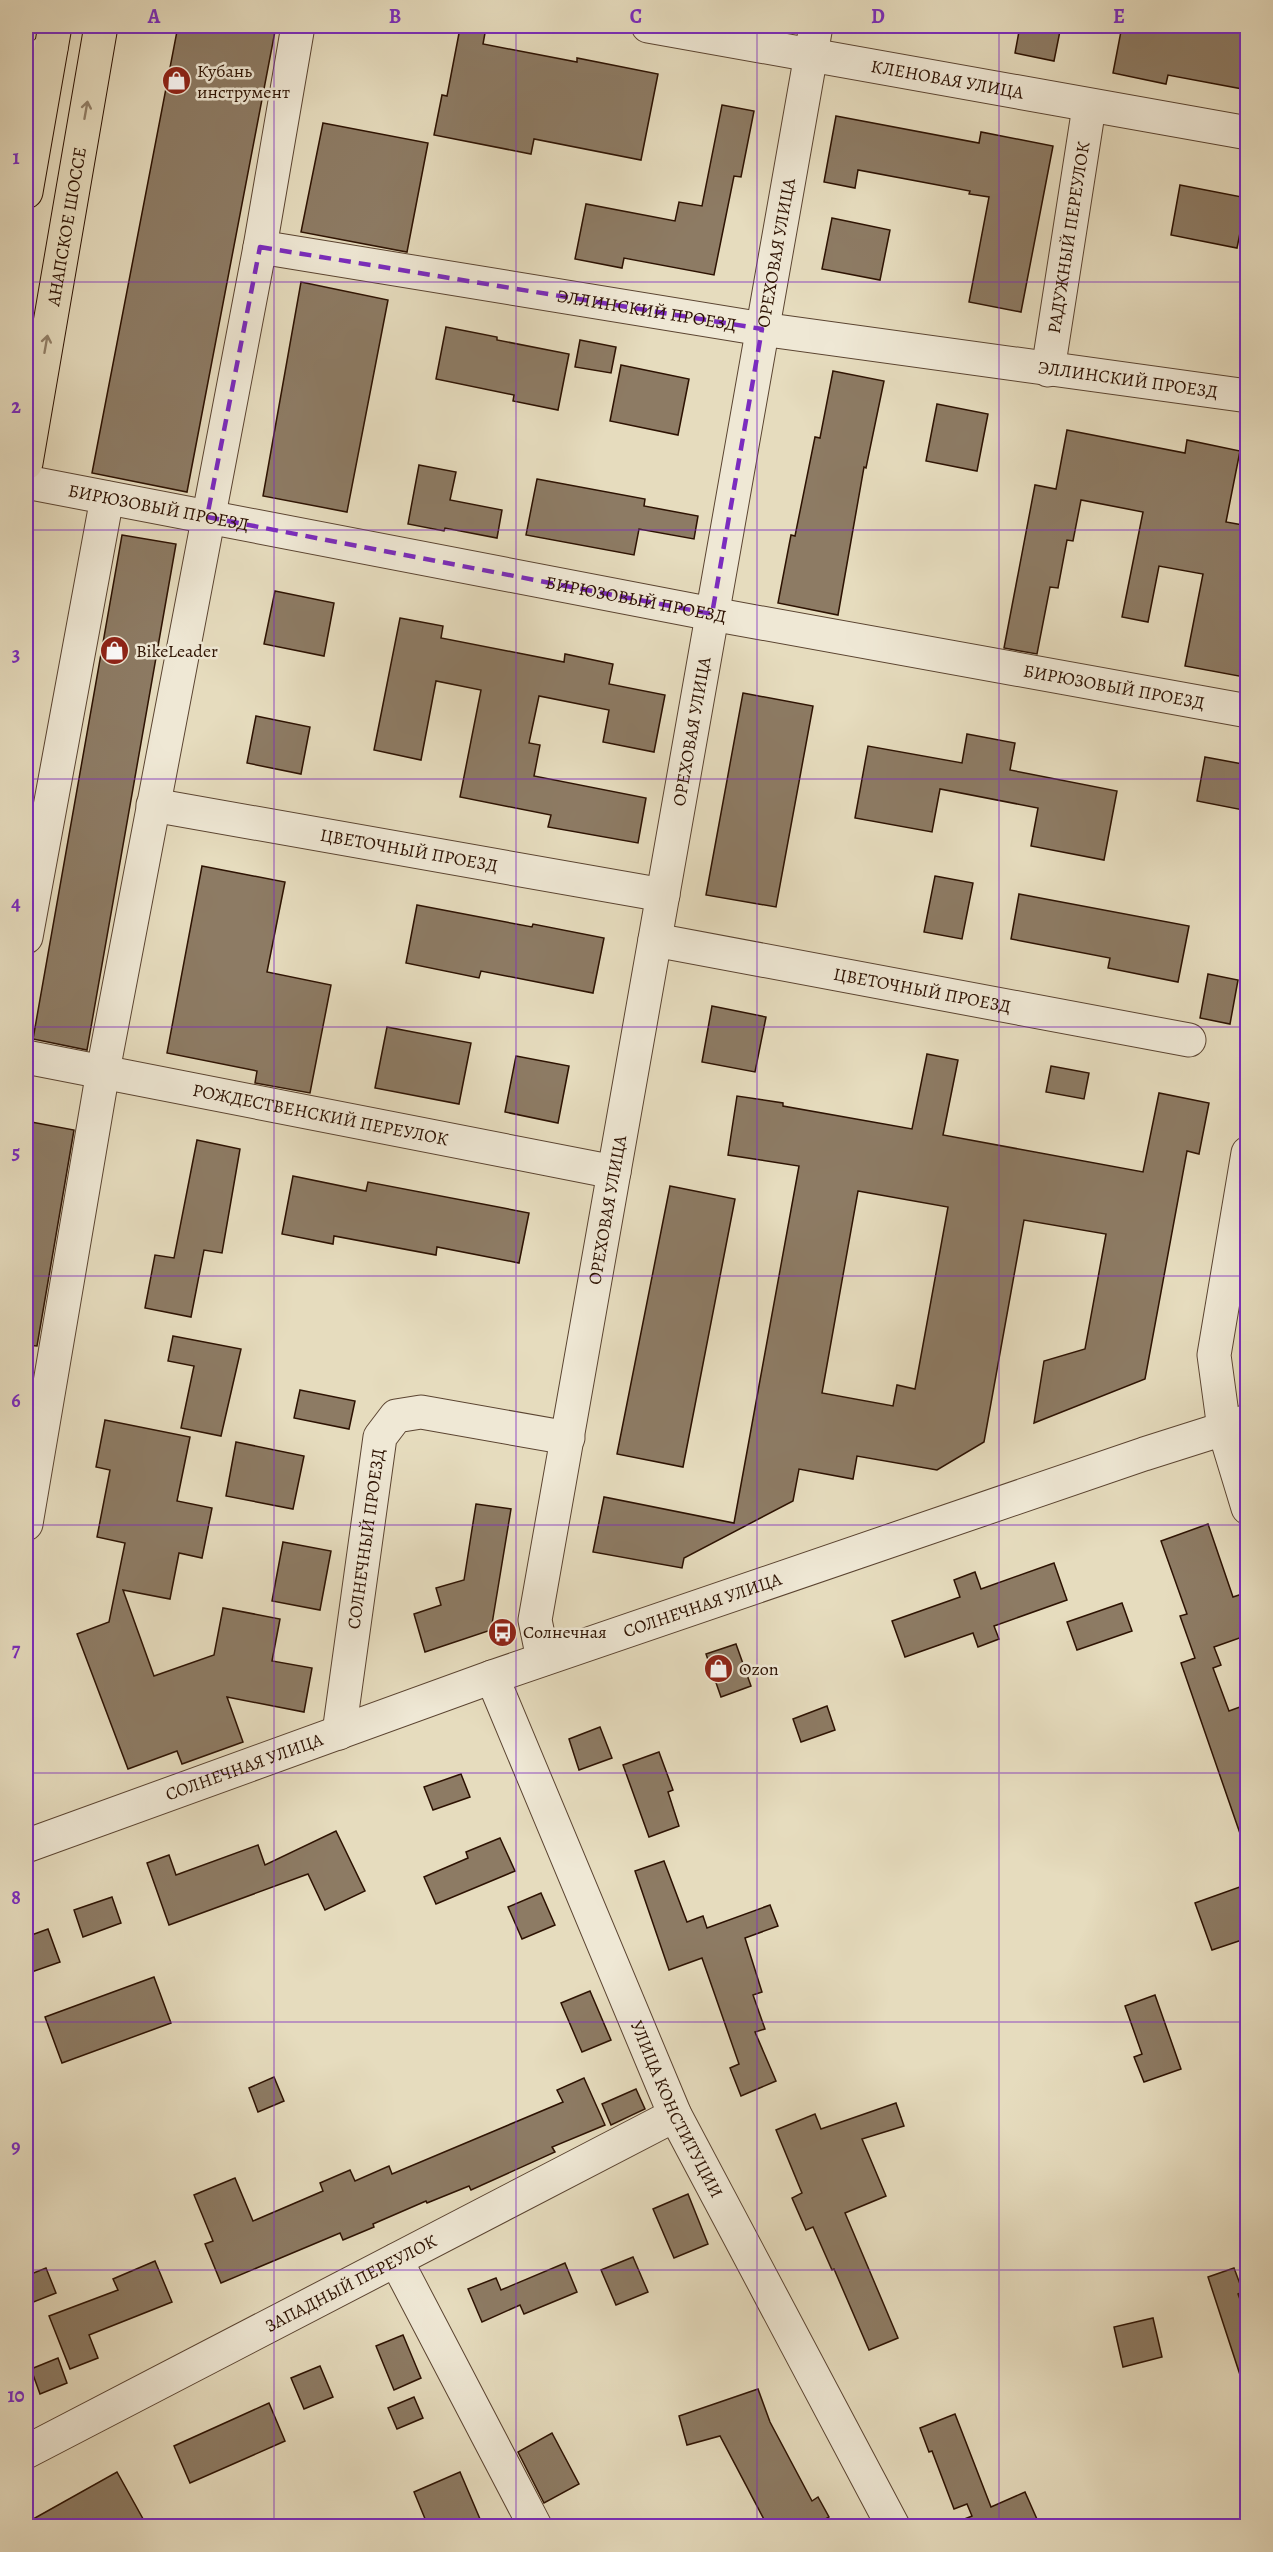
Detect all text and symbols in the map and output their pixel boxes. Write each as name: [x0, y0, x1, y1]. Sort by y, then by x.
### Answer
text: A: [147, 3, 161, 30]
text: B: [389, 3, 401, 30]
text: C: [630, 3, 642, 30]
text: D: [871, 3, 885, 30]
text: E: [1113, 3, 1125, 30]
street label: КЛЕНОВАЯ УЛИЦА: [869, 54, 1026, 105]
place label: Кубань инструмент: [197, 59, 290, 104]
shop icon: Кубань инструмент: [160, 65, 192, 97]
one-way arrow: [81, 101, 92, 121]
street label: РАДУЖНЫЙ ПЕРЕУЛОК: [1042, 139, 1096, 335]
text: 1: [12, 144, 20, 171]
street label: АНАПСКОЕ ШОССЕ: [41, 145, 92, 309]
street label: ОРЕХОВАЯ УЛИЦА: [751, 176, 801, 329]
street label: ЭЛЛИНСКИЙ ПРОЕЗД: [555, 284, 738, 337]
one-way arrow: [41, 334, 52, 354]
street label: ЭЛЛИНСКИЙ ПРОЕЗД: [1036, 355, 1219, 404]
text: 2: [11, 393, 21, 420]
street label: БИРЮЗОВЫЙ ПРОЕЗД: [66, 478, 251, 537]
street label: БИРЮЗОВЫЙ ПРОЕЗД: [543, 570, 728, 628]
shop icon: BikeLeader: [99, 635, 131, 667]
place label: BikeLeader: [136, 639, 218, 663]
text: 3: [12, 641, 20, 668]
street label: ОРЕХОВАЯ УЛИЦА: [667, 655, 717, 808]
street label: БИРЮЗОВЫЙ ПРОЕЗД: [1021, 659, 1206, 715]
street label: ЦВЕТОЧНЫЙ ПРОЕЗД: [318, 823, 500, 878]
text: 4: [11, 890, 21, 917]
street label: ЦВЕТОЧНЫЙ ПРОЕЗД: [832, 962, 1013, 1018]
street label: РОЖДЕСТВЕНСКИЙ ПЕРЕУЛОК: [191, 1078, 451, 1151]
street label: ОРЕХОВАЯ УЛИЦА: [582, 1133, 632, 1287]
text: 5: [12, 1139, 20, 1166]
text: 6: [11, 1387, 21, 1414]
street label: СОЛНЕЧНЫЙ ПРОЕЗД: [342, 1447, 390, 1631]
street label: СОЛНЕЧНАЯ УЛИЦА: [620, 1567, 785, 1643]
bus stop icon: Солнечная: [486, 1616, 518, 1648]
place label: Солнечная: [523, 1620, 607, 1644]
text: 7: [12, 1636, 21, 1663]
shop icon: Ozon: [702, 1653, 734, 1685]
place label: Ozon: [739, 1657, 779, 1681]
street label: СОЛНЕЧНАЯ УЛИЦА: [162, 1727, 327, 1806]
text: 8: [11, 1884, 21, 1911]
street label: УЛИЦА КОНСТИТУЦИИ: [625, 2017, 729, 2202]
text: 9: [11, 2133, 21, 2160]
street label: ЗАПАДНЫЙ ПЕРЕУЛОК: [261, 2229, 441, 2338]
text: 10: [7, 2382, 25, 2409]

